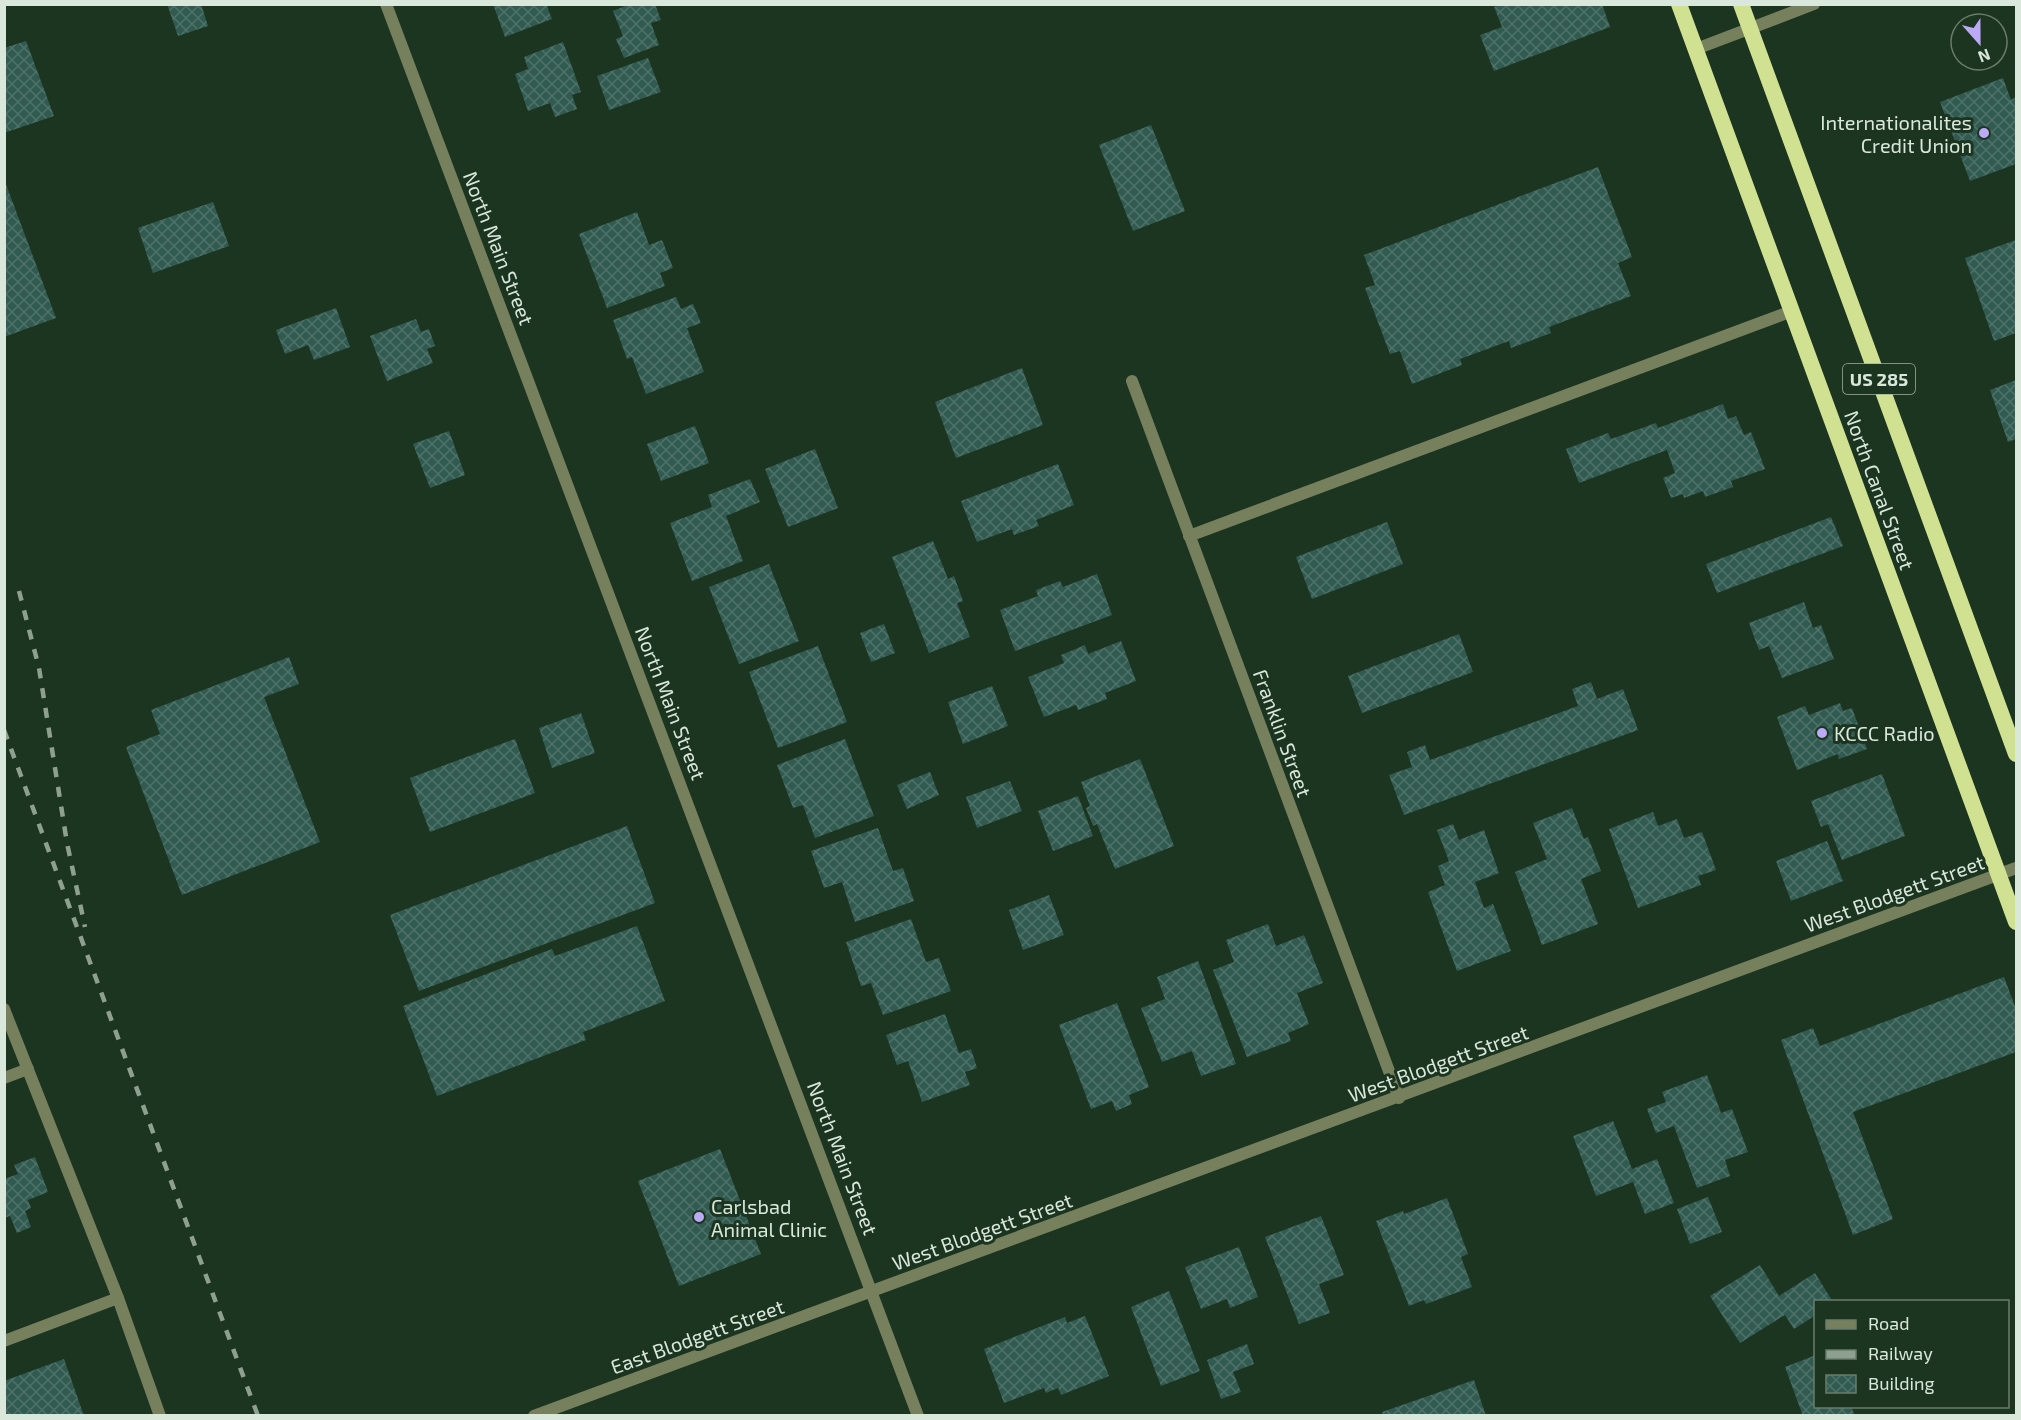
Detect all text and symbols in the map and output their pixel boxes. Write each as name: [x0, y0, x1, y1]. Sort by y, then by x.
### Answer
north arrow: [1949, 12, 2009, 72]
text: N: [1976, 46, 1993, 67]
place label: Internationalites Credit Union: [1820, 110, 1972, 157]
marker: Internationalites Credit Union: [1977, 126, 1991, 140]
street label: North Main Street: [459, 168, 539, 328]
road number: US 285: [1843, 364, 1915, 394]
street label: North Canal Street: [1840, 407, 1920, 573]
street label: North Main Street: [631, 623, 711, 783]
street label: Franklin Street: [1249, 666, 1317, 800]
place label: KCCC Radio: [1834, 721, 1935, 745]
marker: KCCC Radio: [1815, 726, 1829, 740]
street label: West Blodgett Street: [1801, 849, 1988, 937]
street label: West Blodgett Street: [1345, 1019, 1532, 1107]
street label: North Main Street: [803, 1078, 883, 1238]
street label: West Blodgett Street: [889, 1187, 1076, 1275]
place label: Carlsbad Animal Clinic: [711, 1194, 827, 1241]
marker: Carlsbad Animal Clinic: [692, 1210, 706, 1224]
street label: East Blodgett Street: [607, 1293, 787, 1379]
legend: [1814, 1300, 2009, 1408]
text: Road: [1868, 1312, 1909, 1334]
text: Railway: [1868, 1342, 1933, 1364]
text: Building: [1868, 1372, 1935, 1394]

